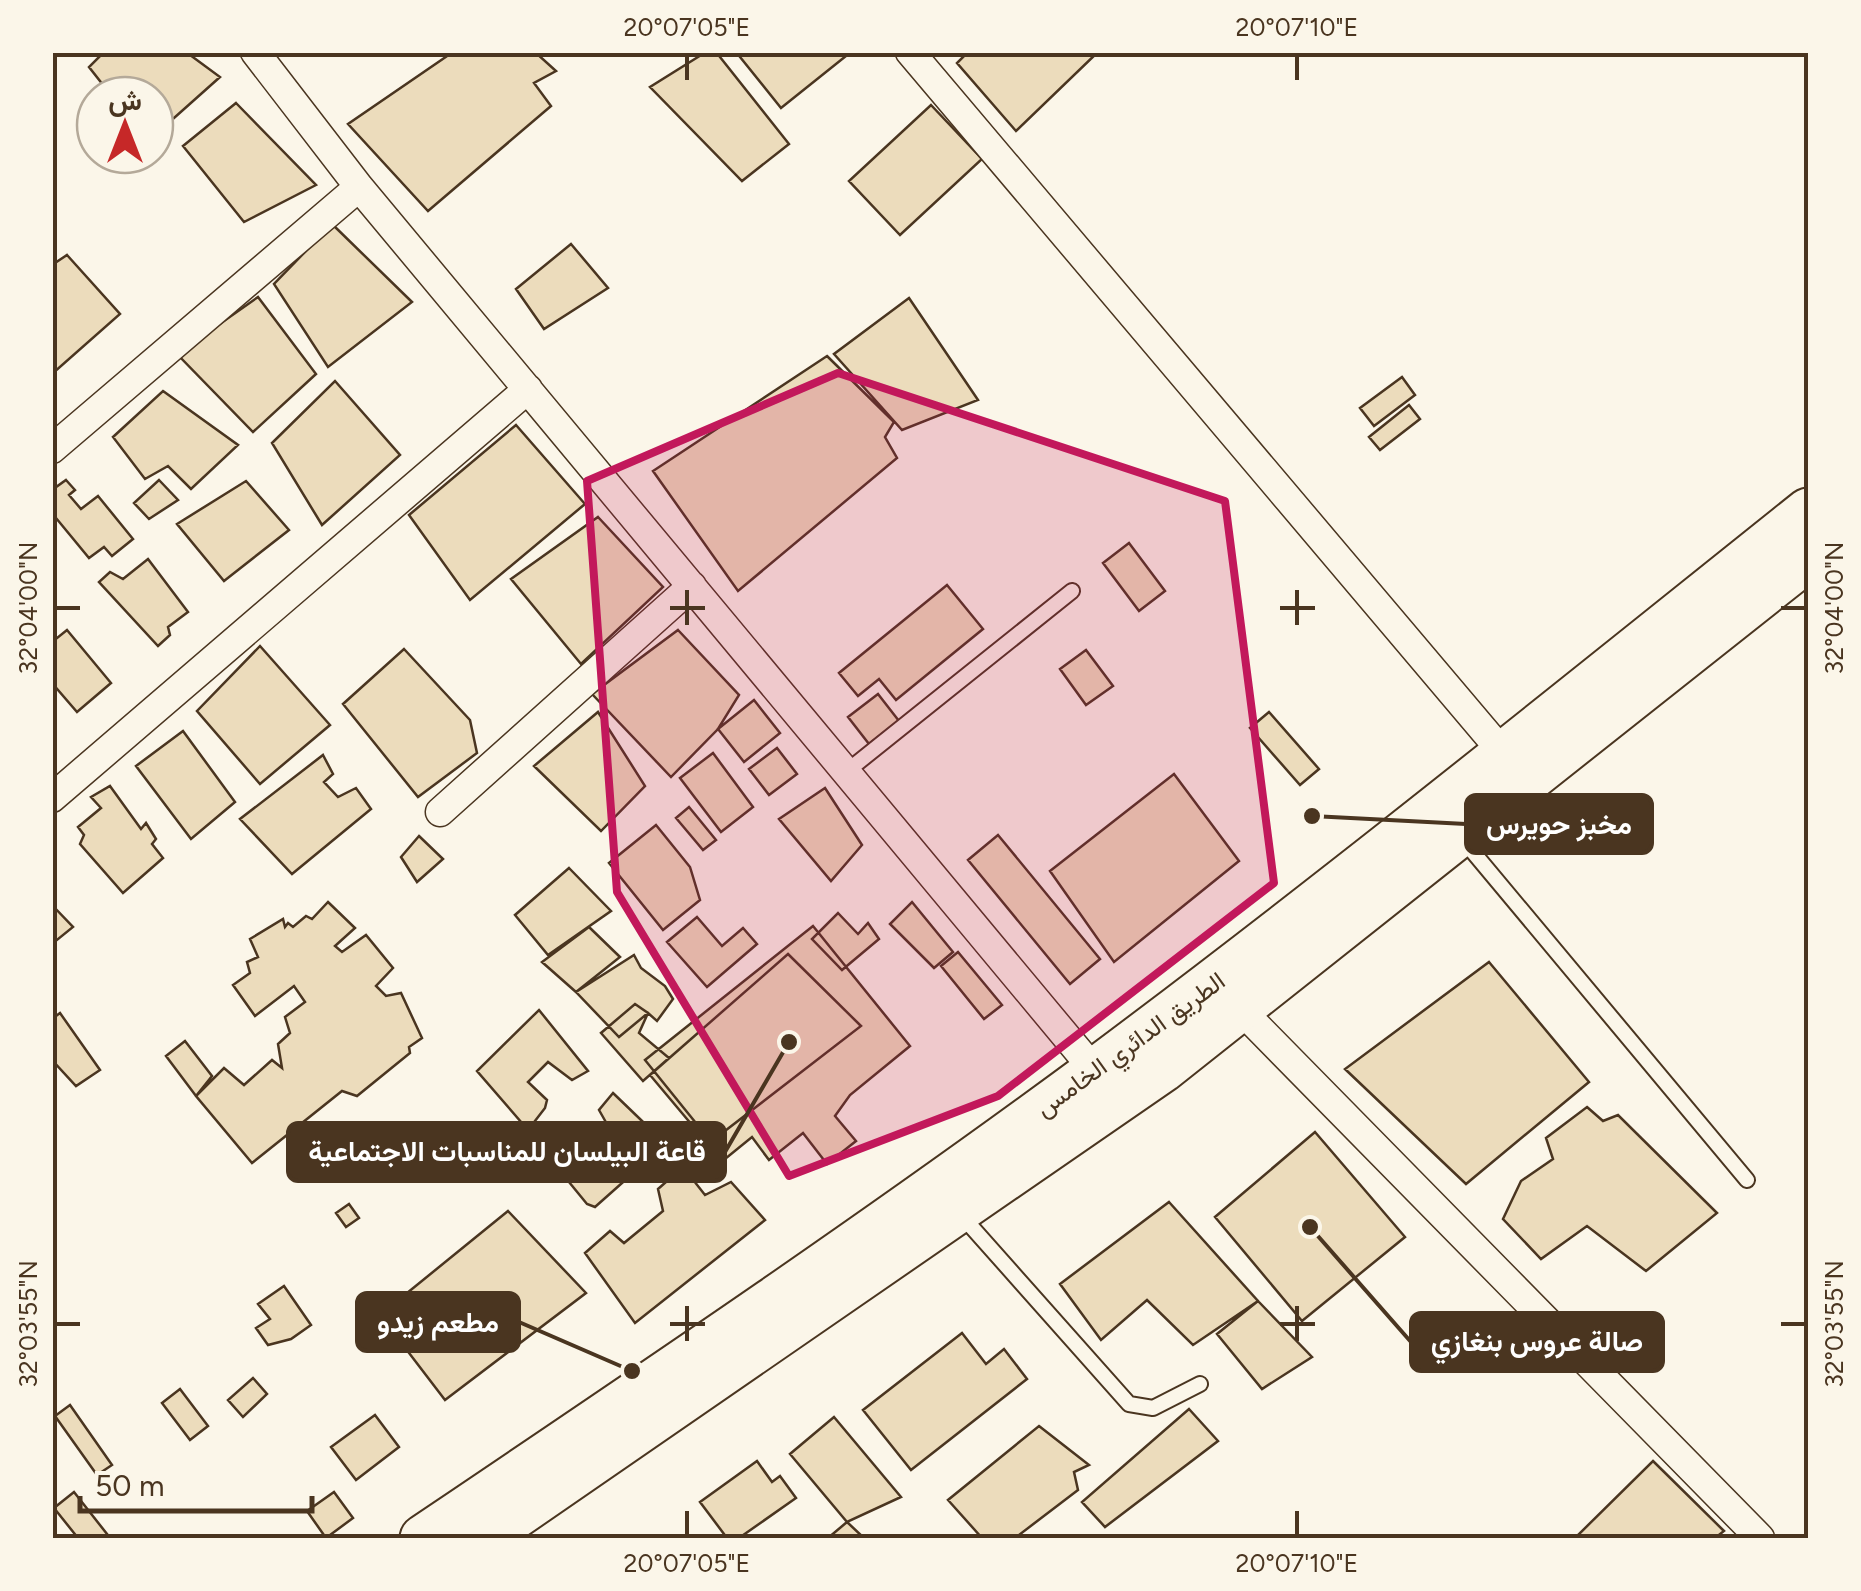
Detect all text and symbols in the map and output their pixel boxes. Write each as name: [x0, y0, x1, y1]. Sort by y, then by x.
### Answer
text: 20°07'05"E: [624, 12, 750, 42]
text: 20°07'10"E: [1236, 12, 1358, 42]
north arrow: [75, 75, 175, 175]
text: ش: [108, 83, 142, 117]
text: 32°04'00"N: [13, 542, 43, 674]
text: 32°04'00"N: [1819, 542, 1849, 674]
callout: مخبز حويرس: [1466, 795, 1652, 853]
text: مخبز حويرس: [1486, 807, 1632, 842]
street label: الطريق الدائري الخامس: [1029, 965, 1234, 1128]
callout: قاعة البيلسان للمناسبات الاجتماعية: [288, 1123, 725, 1181]
text: قاعة البيلسان للمناسبات الاجتماعية: [308, 1134, 706, 1168]
text: 32°03'55"N: [13, 1260, 43, 1388]
text: 32°03'55"N: [1819, 1260, 1849, 1388]
callout: مطعم زيدو: [357, 1293, 519, 1351]
text: مطعم زيدو: [377, 1305, 499, 1341]
callout: صالة عروس بنغازي: [1411, 1313, 1663, 1371]
text: صالة عروس بنغازي: [1431, 1324, 1643, 1365]
scale bar: [80, 1451, 312, 1513]
text: 50 m: [95, 1467, 164, 1504]
text: 20°07'05"E: [624, 1548, 750, 1578]
text: 20°07'10"E: [1236, 1548, 1358, 1578]

